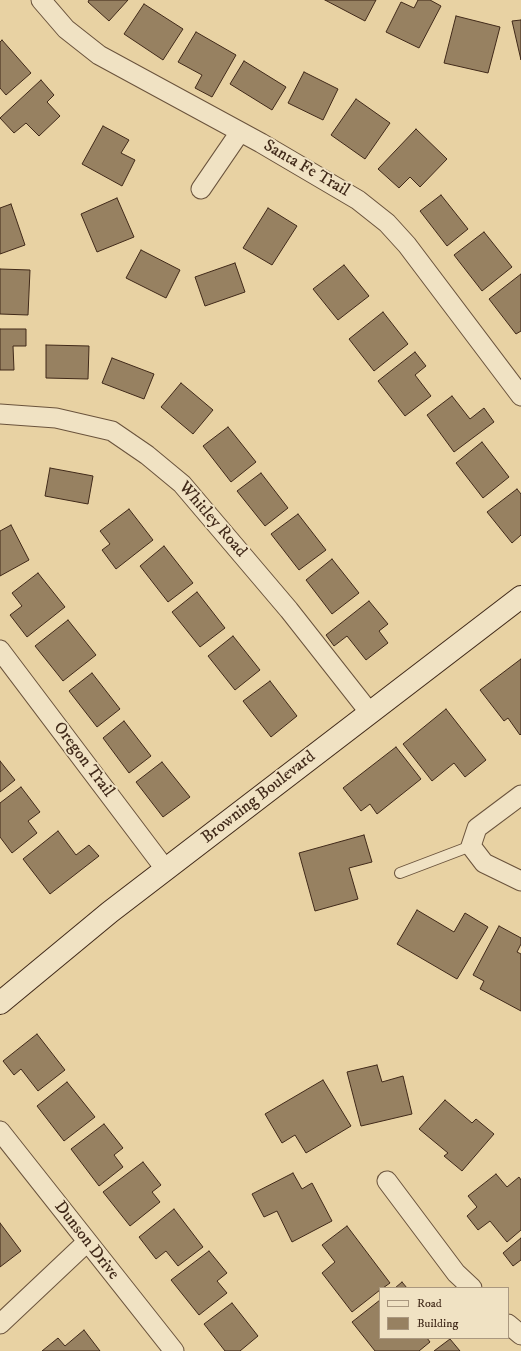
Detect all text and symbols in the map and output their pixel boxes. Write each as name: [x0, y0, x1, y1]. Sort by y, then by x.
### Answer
street label: Santa Fe Trail: [259, 136, 353, 202]
street label: Whitley Road: [174, 478, 250, 562]
street label: Oregon Trail: [48, 718, 118, 802]
street label: Browning Boulevard: [198, 747, 320, 849]
street label: Dunson Drive: [49, 1198, 123, 1284]
legend: [379, 1287, 509, 1339]
text: Road: [417, 1296, 442, 1311]
text: Building: [417, 1316, 458, 1331]

